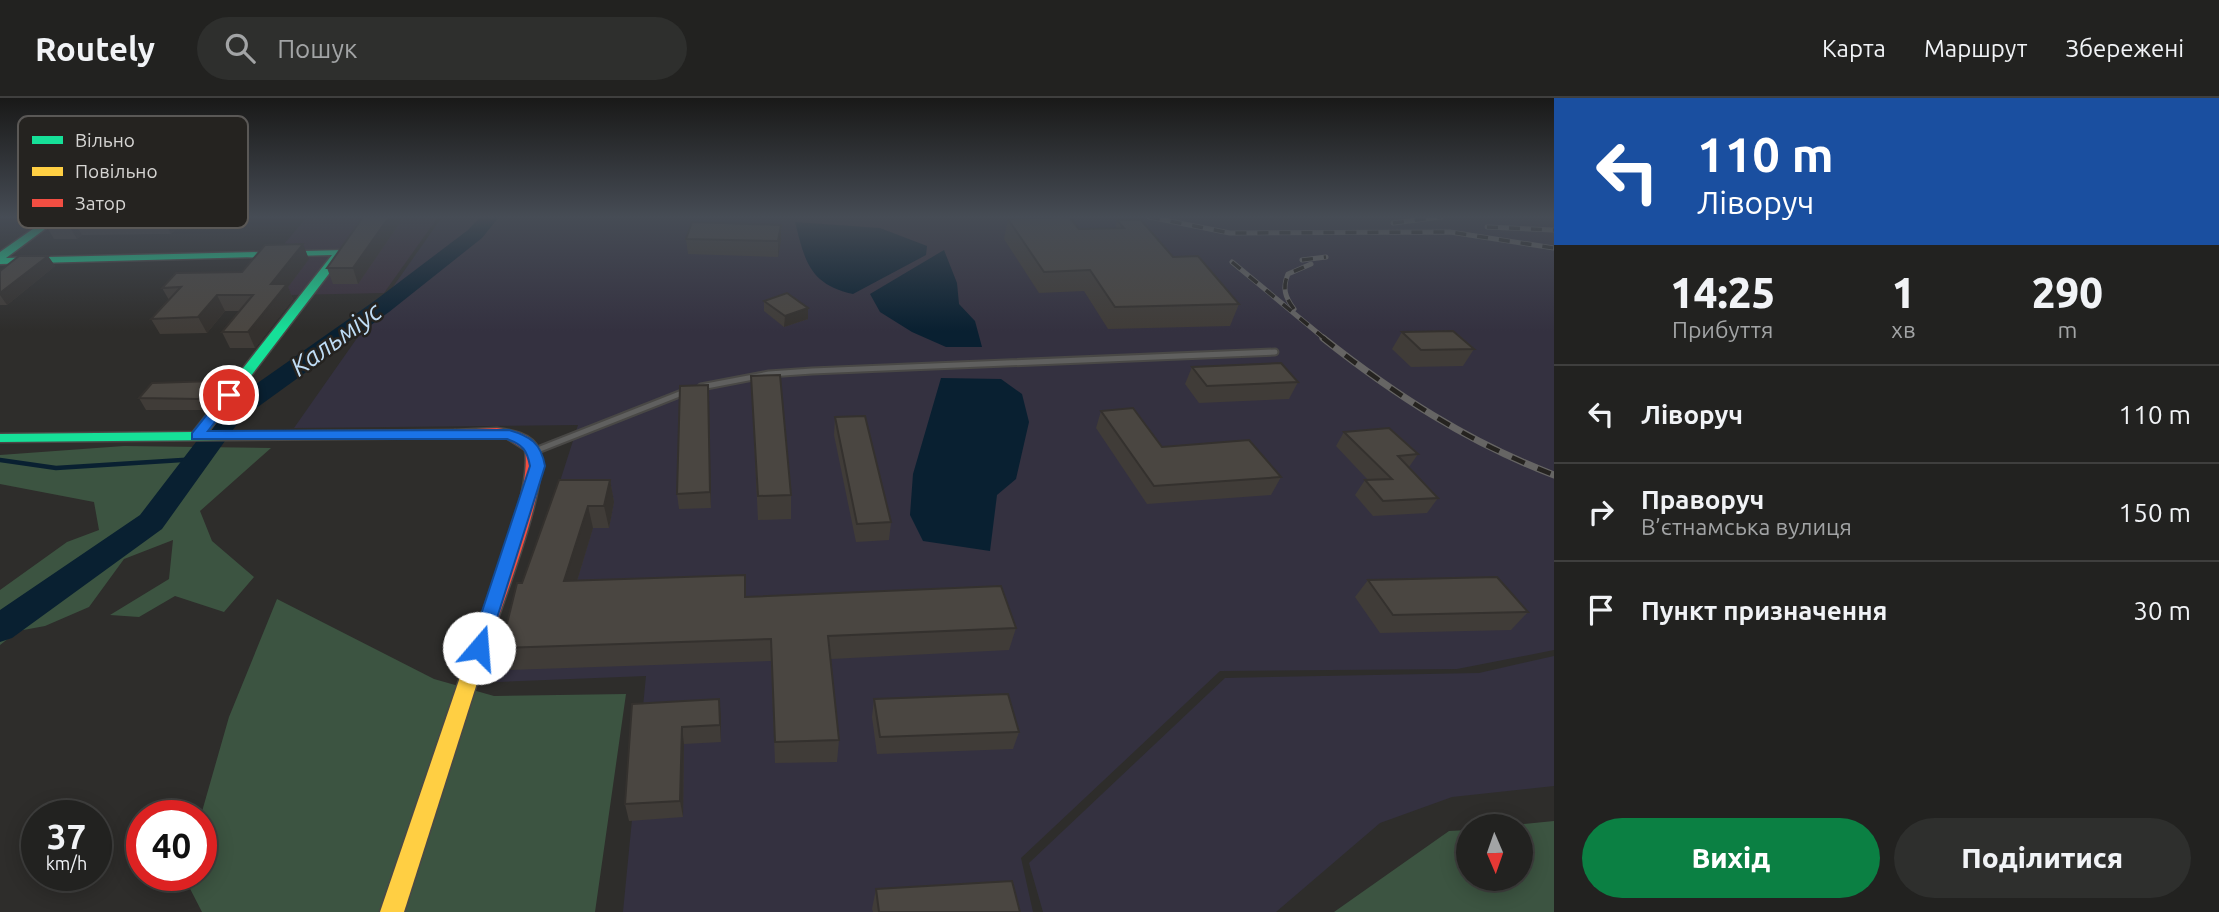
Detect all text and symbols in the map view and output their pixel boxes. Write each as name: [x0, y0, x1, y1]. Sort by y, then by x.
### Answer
search box: [197, 17, 687, 80]
icon: search: [221, 29, 259, 67]
text: Routely: [35, 30, 155, 67]
text: Пошук: [277, 34, 357, 63]
text: Карта: [1822, 35, 1886, 62]
text: Маршрут: [1924, 35, 2027, 62]
text: Збережені: [2065, 35, 2184, 62]
legend: [18, 116, 248, 228]
icon: left: [1582, 126, 1673, 217]
text: 110 m: [1697, 126, 1834, 181]
text: Вільно: [75, 129, 135, 151]
text: Повільно: [75, 160, 158, 182]
text: Ліворуч: [1697, 184, 1814, 220]
text: Затор: [75, 192, 126, 214]
text: 14:25: [1670, 269, 1775, 316]
text: 1: [1892, 269, 1915, 316]
text: 290: [2032, 269, 2103, 316]
water label: Кальміус: [285, 295, 387, 381]
text: Прибуття: [1672, 317, 1773, 342]
text: хв: [1891, 317, 1916, 342]
text: m: [2057, 317, 2077, 342]
pin: [199, 365, 259, 425]
icon: arrive: [210, 376, 248, 414]
icon: left: [1582, 395, 1620, 433]
text: Ліворуч: [1641, 400, 1743, 429]
text: 110 m: [2119, 400, 2191, 429]
text: Праворуч: [1641, 485, 1764, 514]
icon: right: [1582, 493, 1620, 531]
text: 150 m: [2119, 498, 2191, 527]
text: В’єтнамська вулиця: [1641, 514, 1852, 539]
icon: arrive: [1582, 591, 1620, 629]
text: Пункт призначення: [1641, 596, 1887, 625]
text: 30 m: [2133, 596, 2191, 625]
position arrow: [442, 611, 516, 685]
speed limit sign: 40: [126, 800, 217, 891]
north arrow: [1456, 814, 1533, 891]
map controls: [1456, 814, 1533, 891]
text: 37: [47, 816, 86, 856]
button: Вихід: [1582, 818, 1880, 898]
button: Поділитися: [1894, 818, 2191, 898]
text: km/h: [46, 853, 87, 873]

